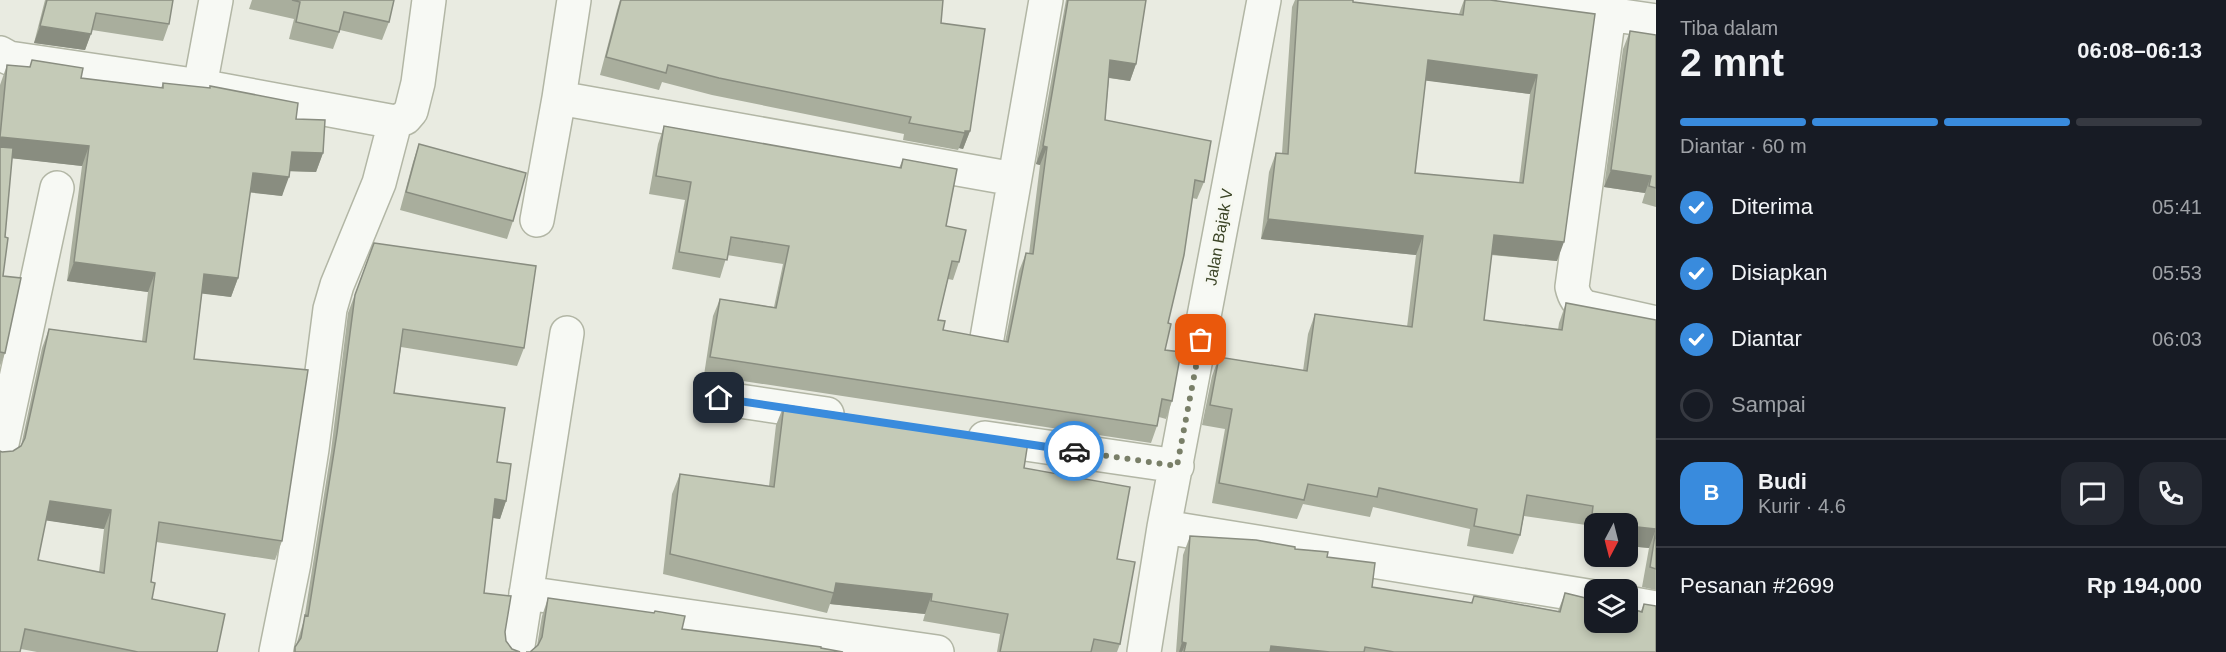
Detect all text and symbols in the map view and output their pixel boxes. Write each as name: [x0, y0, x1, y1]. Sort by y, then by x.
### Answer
text: Tiba dalam: [1680, 17, 1778, 39]
text: 06:08–06:13: [2077, 38, 2202, 63]
text: 2 mnt: [1680, 41, 1784, 84]
text: Diantar · 60 m: [1680, 135, 1807, 157]
street label: Jalan Bajak V: [1202, 187, 1236, 287]
icon: check: [1680, 191, 1713, 224]
text: Diterima: [1731, 194, 1813, 219]
text: 05:41: [2152, 196, 2202, 218]
icon: check: [1680, 257, 1713, 290]
text: Disiapkan: [1731, 260, 1828, 285]
text: 05:53: [2152, 262, 2202, 284]
pin: [1175, 314, 1226, 365]
icon: bag: [1184, 323, 1217, 356]
icon: check: [1680, 323, 1713, 356]
text: Diantar: [1731, 326, 1802, 351]
text: 06:03: [2152, 328, 2202, 350]
pin: [693, 372, 744, 423]
icon: home: [702, 381, 735, 414]
text: Sampai: [1731, 392, 1806, 417]
courier: [1044, 421, 1104, 481]
icon: car: [1058, 435, 1091, 468]
button: chat: [2061, 462, 2124, 525]
button: phone: [2139, 462, 2202, 525]
text: Budi: [1758, 469, 1807, 494]
text: B: [1704, 480, 1719, 505]
text: Kurir · 4.6: [1758, 495, 1846, 517]
north arrow: [1584, 513, 1638, 567]
map controls: [1584, 513, 1638, 633]
text: Pesanan #2699: [1680, 573, 1834, 598]
text: Rp 194,000: [2087, 573, 2202, 598]
button: layers: [1584, 579, 1638, 633]

